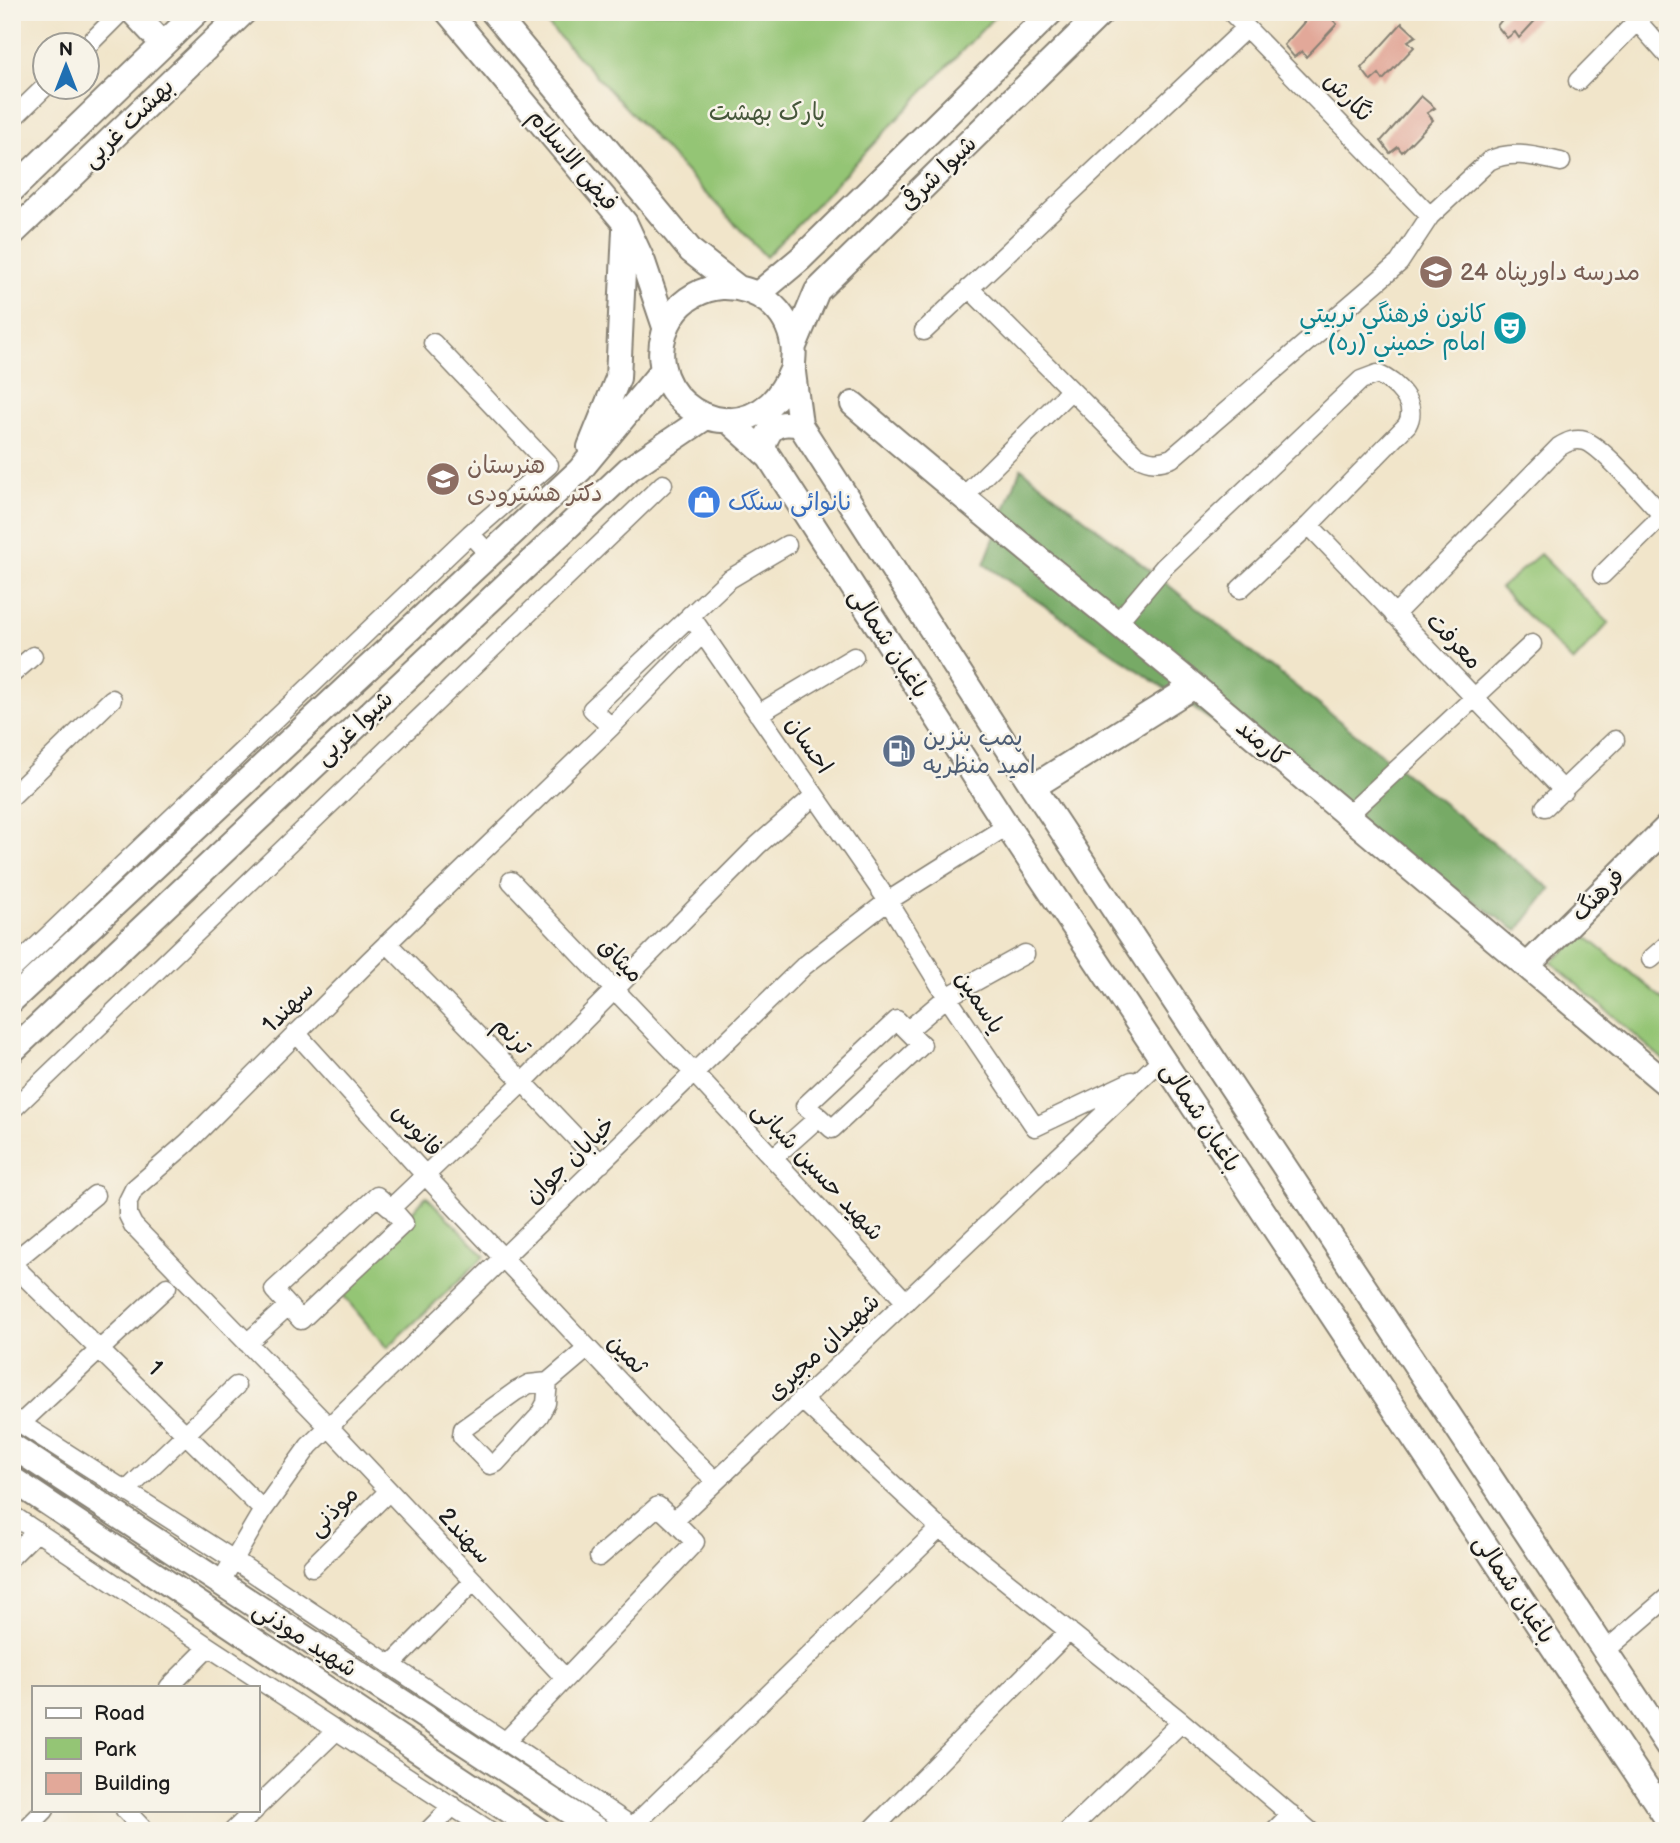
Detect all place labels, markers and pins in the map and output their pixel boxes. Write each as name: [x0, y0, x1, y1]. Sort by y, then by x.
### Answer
school or university icon: مدرسه داورپناه 24: [1417, 253, 1455, 291]
place label: مدرسه داورپناه 24: [1460, 258, 1640, 287]
place label: كانون فرهنگي تربيتي امام خميني (ره): [1299, 300, 1486, 363]
theatre icon: كانون فرهنگي تربيتي امام خميني (ره): [1491, 309, 1529, 347]
place label: هنرستان دکتر هشترودی: [467, 451, 603, 508]
school or university icon: هنرستان دکتر هشترودی: [424, 460, 462, 498]
shop icon: نانوائی سنگک: [685, 483, 723, 521]
place label: نانوائی سنگک: [728, 488, 853, 517]
place label: پمپ بنزین امید منظریه: [923, 723, 1036, 780]
fuel station icon: پمپ بنزین امید منظریه: [880, 732, 918, 770]

